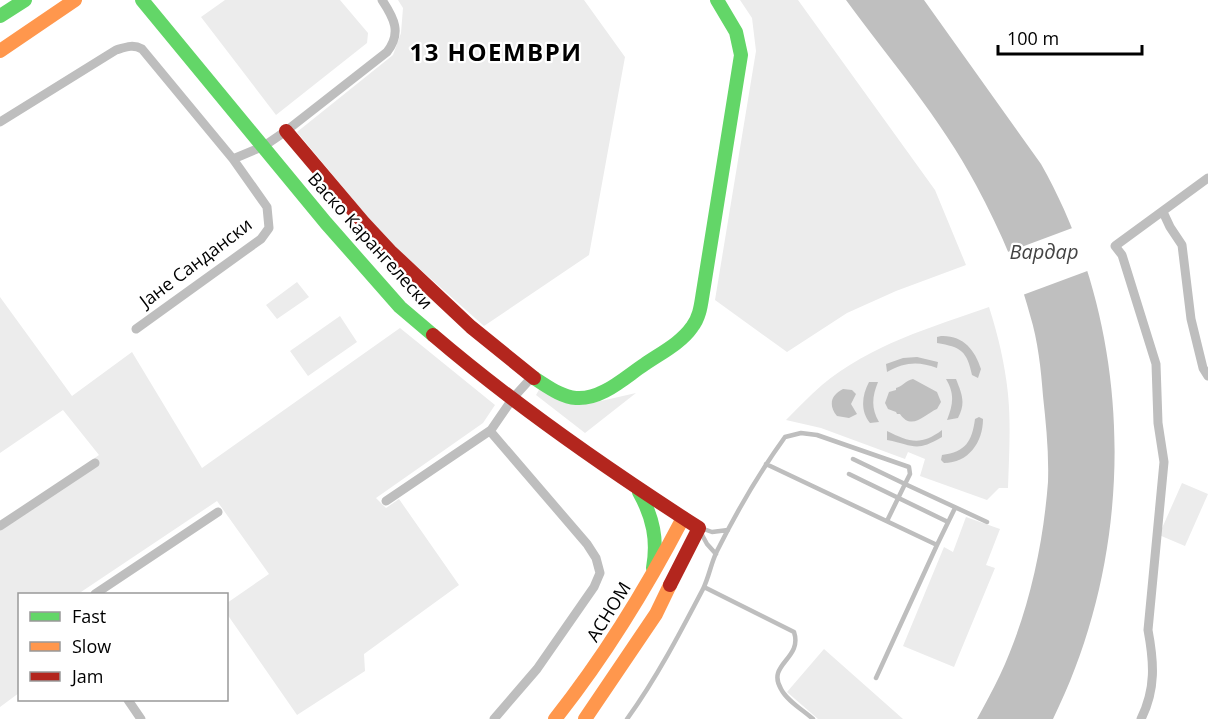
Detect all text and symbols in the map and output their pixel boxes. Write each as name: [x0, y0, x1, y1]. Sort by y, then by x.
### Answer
scale bar: [998, 18, 1142, 56]
text: 100 m: [1007, 26, 1059, 50]
district label: 13 НОЕМВРИ: [409, 35, 583, 68]
street label: Васко Карангелески: [303, 167, 439, 314]
street label: Јане Сандански: [133, 212, 256, 314]
water label: Вардар: [1010, 238, 1078, 265]
street label: АСНОМ: [580, 577, 636, 646]
legend: [18, 593, 228, 701]
text: Fast: [72, 604, 106, 628]
text: Slow: [72, 634, 111, 658]
text: Jam: [70, 664, 104, 688]

